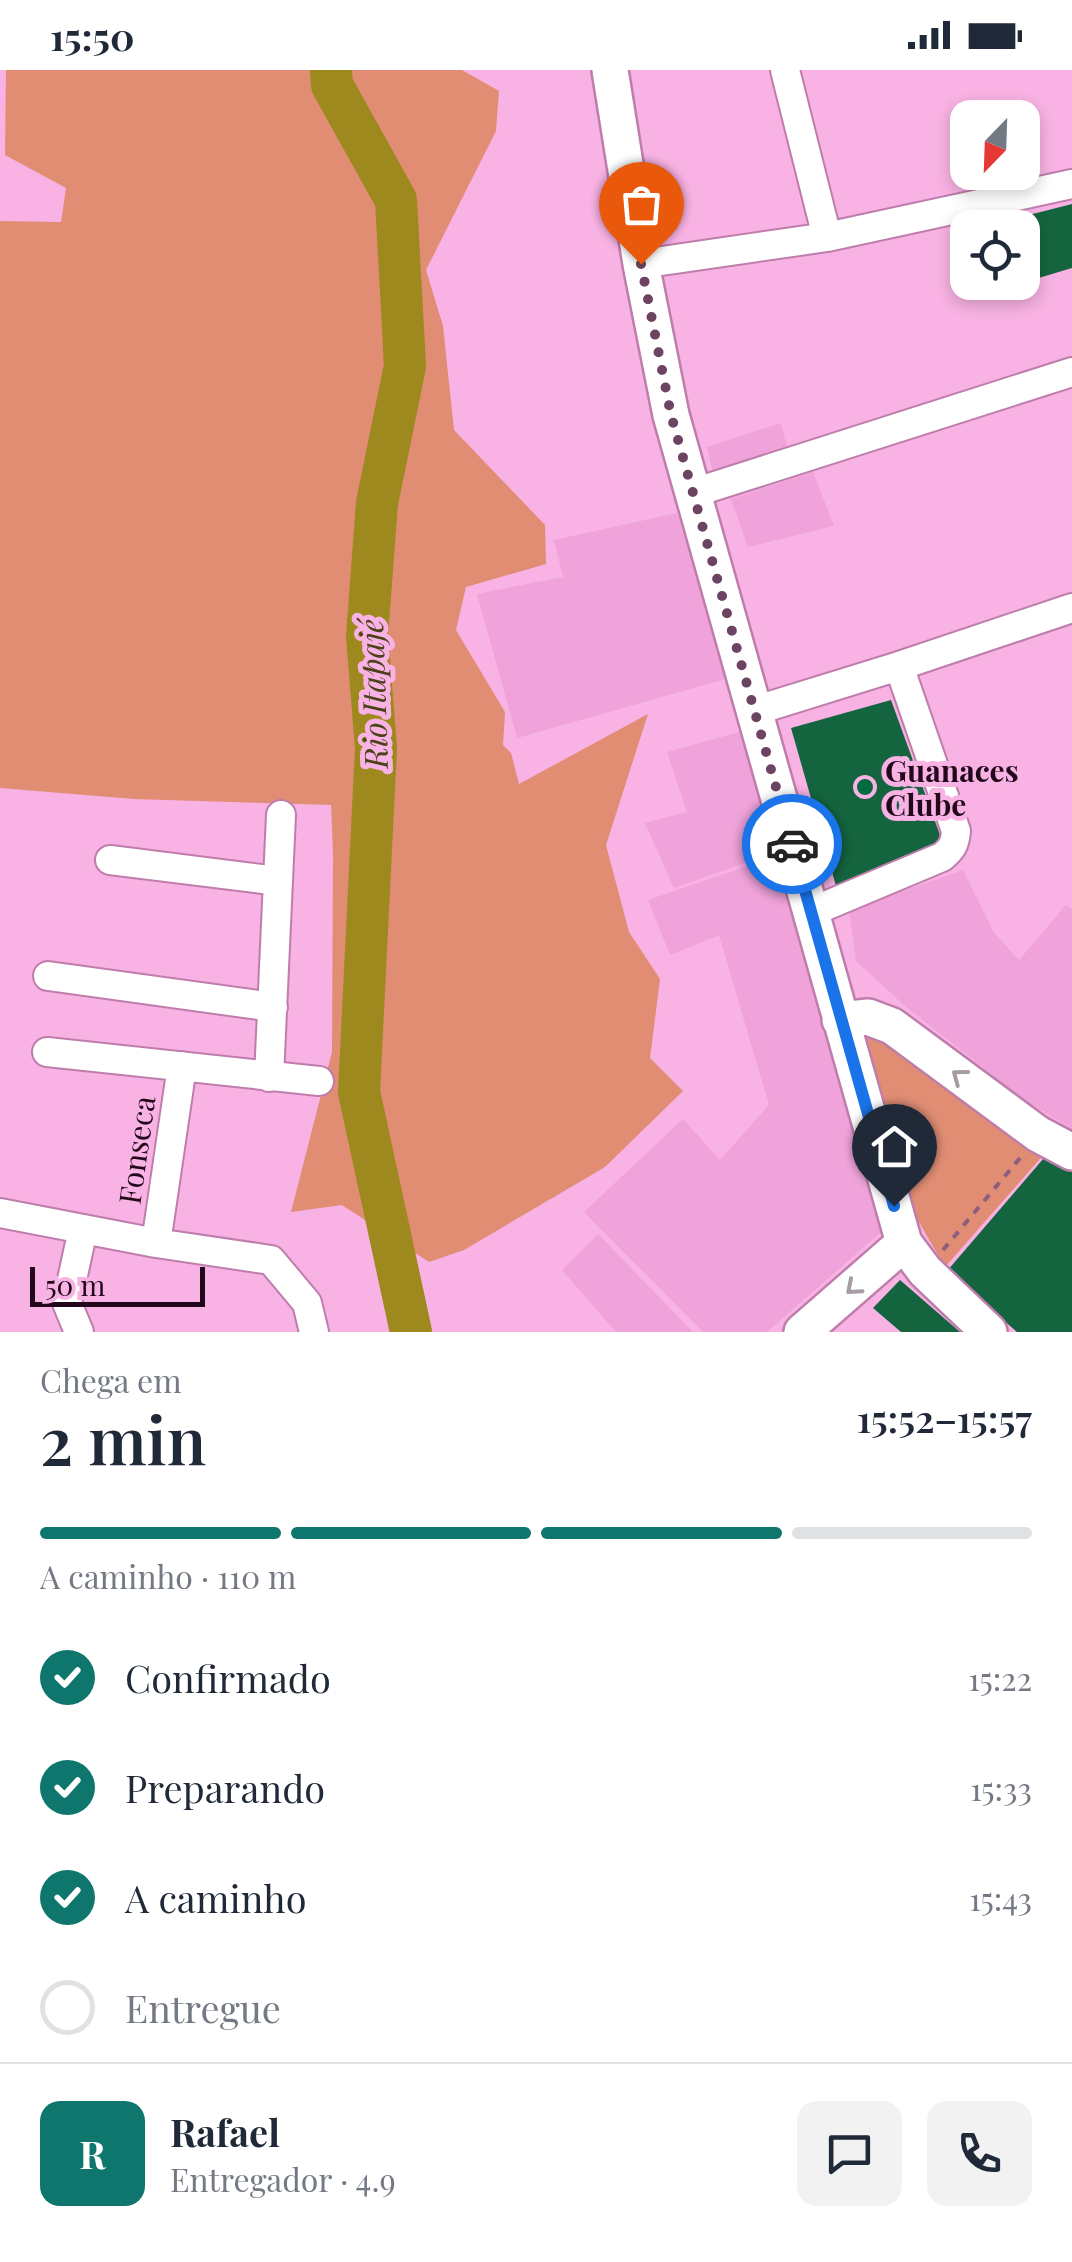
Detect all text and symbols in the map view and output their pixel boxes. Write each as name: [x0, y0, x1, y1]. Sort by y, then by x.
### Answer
text: 15:50: [50, 10, 135, 61]
north arrow: [950, 100, 1040, 190]
map controls: [950, 100, 1040, 300]
pin: [599, 162, 684, 265]
icon: bag: [614, 177, 669, 232]
button: locate: [950, 210, 1040, 300]
water label: Rio Itapajé: [348, 616, 396, 772]
place label: Guanaces Clube: [885, 750, 1019, 824]
marker: Guanaces Clube: [854, 776, 876, 798]
courier: [742, 794, 842, 894]
icon: car: [765, 817, 820, 872]
one-way arrow: [952, 1069, 971, 1088]
street label: Fonseca: [109, 1093, 163, 1207]
pin: [852, 1104, 937, 1207]
icon: home: [867, 1119, 922, 1174]
scale bar: [30, 1262, 205, 1306]
text: 50 m: [45, 1266, 105, 1303]
one-way arrow: [846, 1276, 865, 1294]
text: Chega em: [40, 1358, 182, 1401]
text: 15:52–15:57: [857, 1392, 1032, 1443]
text: 2 min: [40, 1395, 206, 1481]
text: A caminho · 110 m: [40, 1554, 297, 1597]
icon: check: [40, 1650, 95, 1705]
text: Confirmado: [125, 1652, 331, 1703]
text: 15:22: [968, 1656, 1032, 1699]
icon: check: [40, 1760, 95, 1815]
text: Preparando: [125, 1762, 325, 1813]
text: 15:33: [970, 1766, 1032, 1809]
icon: check: [40, 1870, 95, 1925]
text: A caminho: [125, 1872, 307, 1923]
text: 15:43: [969, 1876, 1032, 1919]
text: Entregue: [125, 1982, 281, 2033]
button: chat: [797, 2101, 902, 2206]
button: phone: [927, 2101, 1032, 2206]
text: Rafael: [170, 2106, 280, 2157]
text: R: [79, 2128, 106, 2179]
text: Entregador · 4.9: [170, 2157, 396, 2200]

